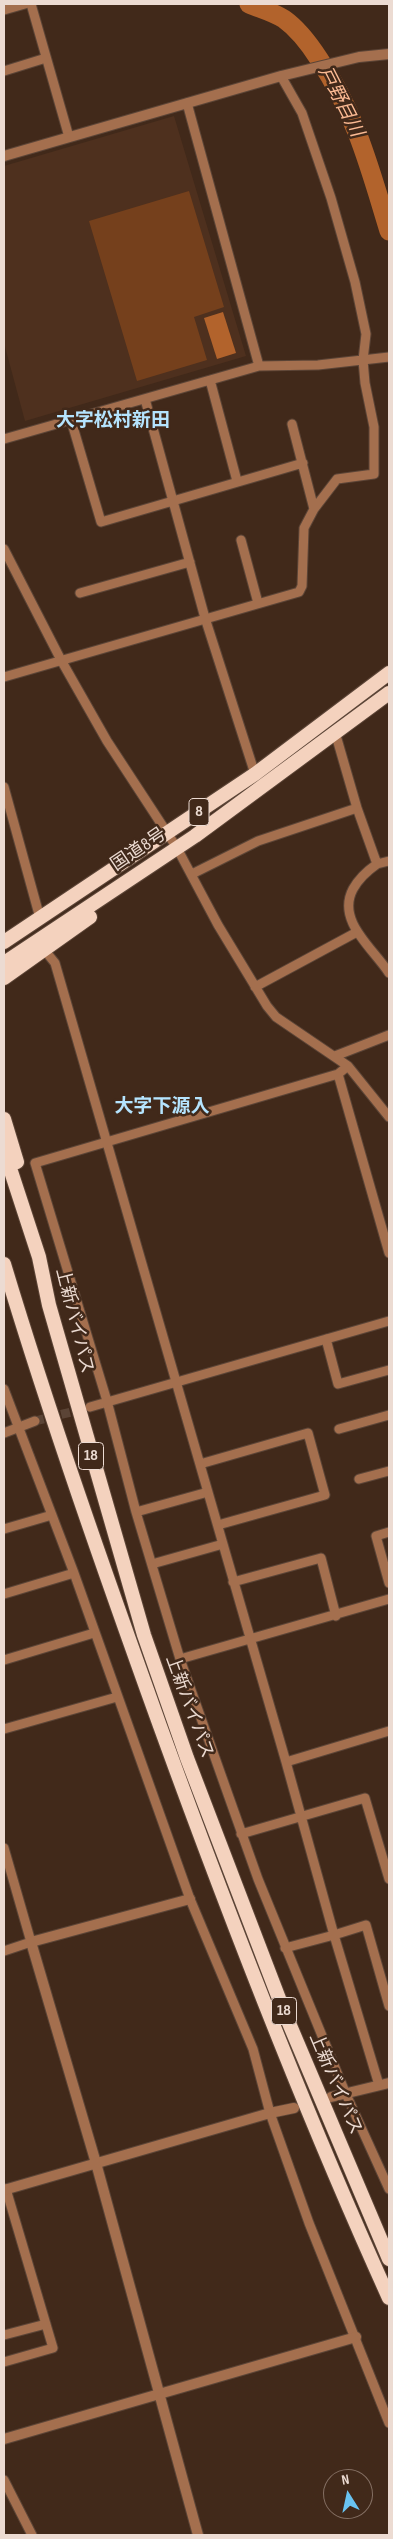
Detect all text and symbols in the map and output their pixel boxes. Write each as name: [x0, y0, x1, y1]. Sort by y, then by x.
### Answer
water label: 戸野目川: [313, 63, 367, 141]
district label: 大字松村新田: [56, 410, 170, 432]
road number: 8: [189, 799, 209, 826]
street label: 国道8号: [107, 824, 171, 876]
district label: 大字下源入: [115, 1096, 209, 1118]
street label: 上新バイパス: [50, 1266, 98, 1376]
road number: 18: [78, 1442, 104, 1470]
street label: 上新バイパス: [160, 1653, 218, 1761]
road number: 18: [272, 1998, 296, 2024]
street label: 上新バイパス: [304, 2030, 366, 2138]
north arrow: [323, 2469, 373, 2519]
text: N: [340, 2471, 351, 2489]

